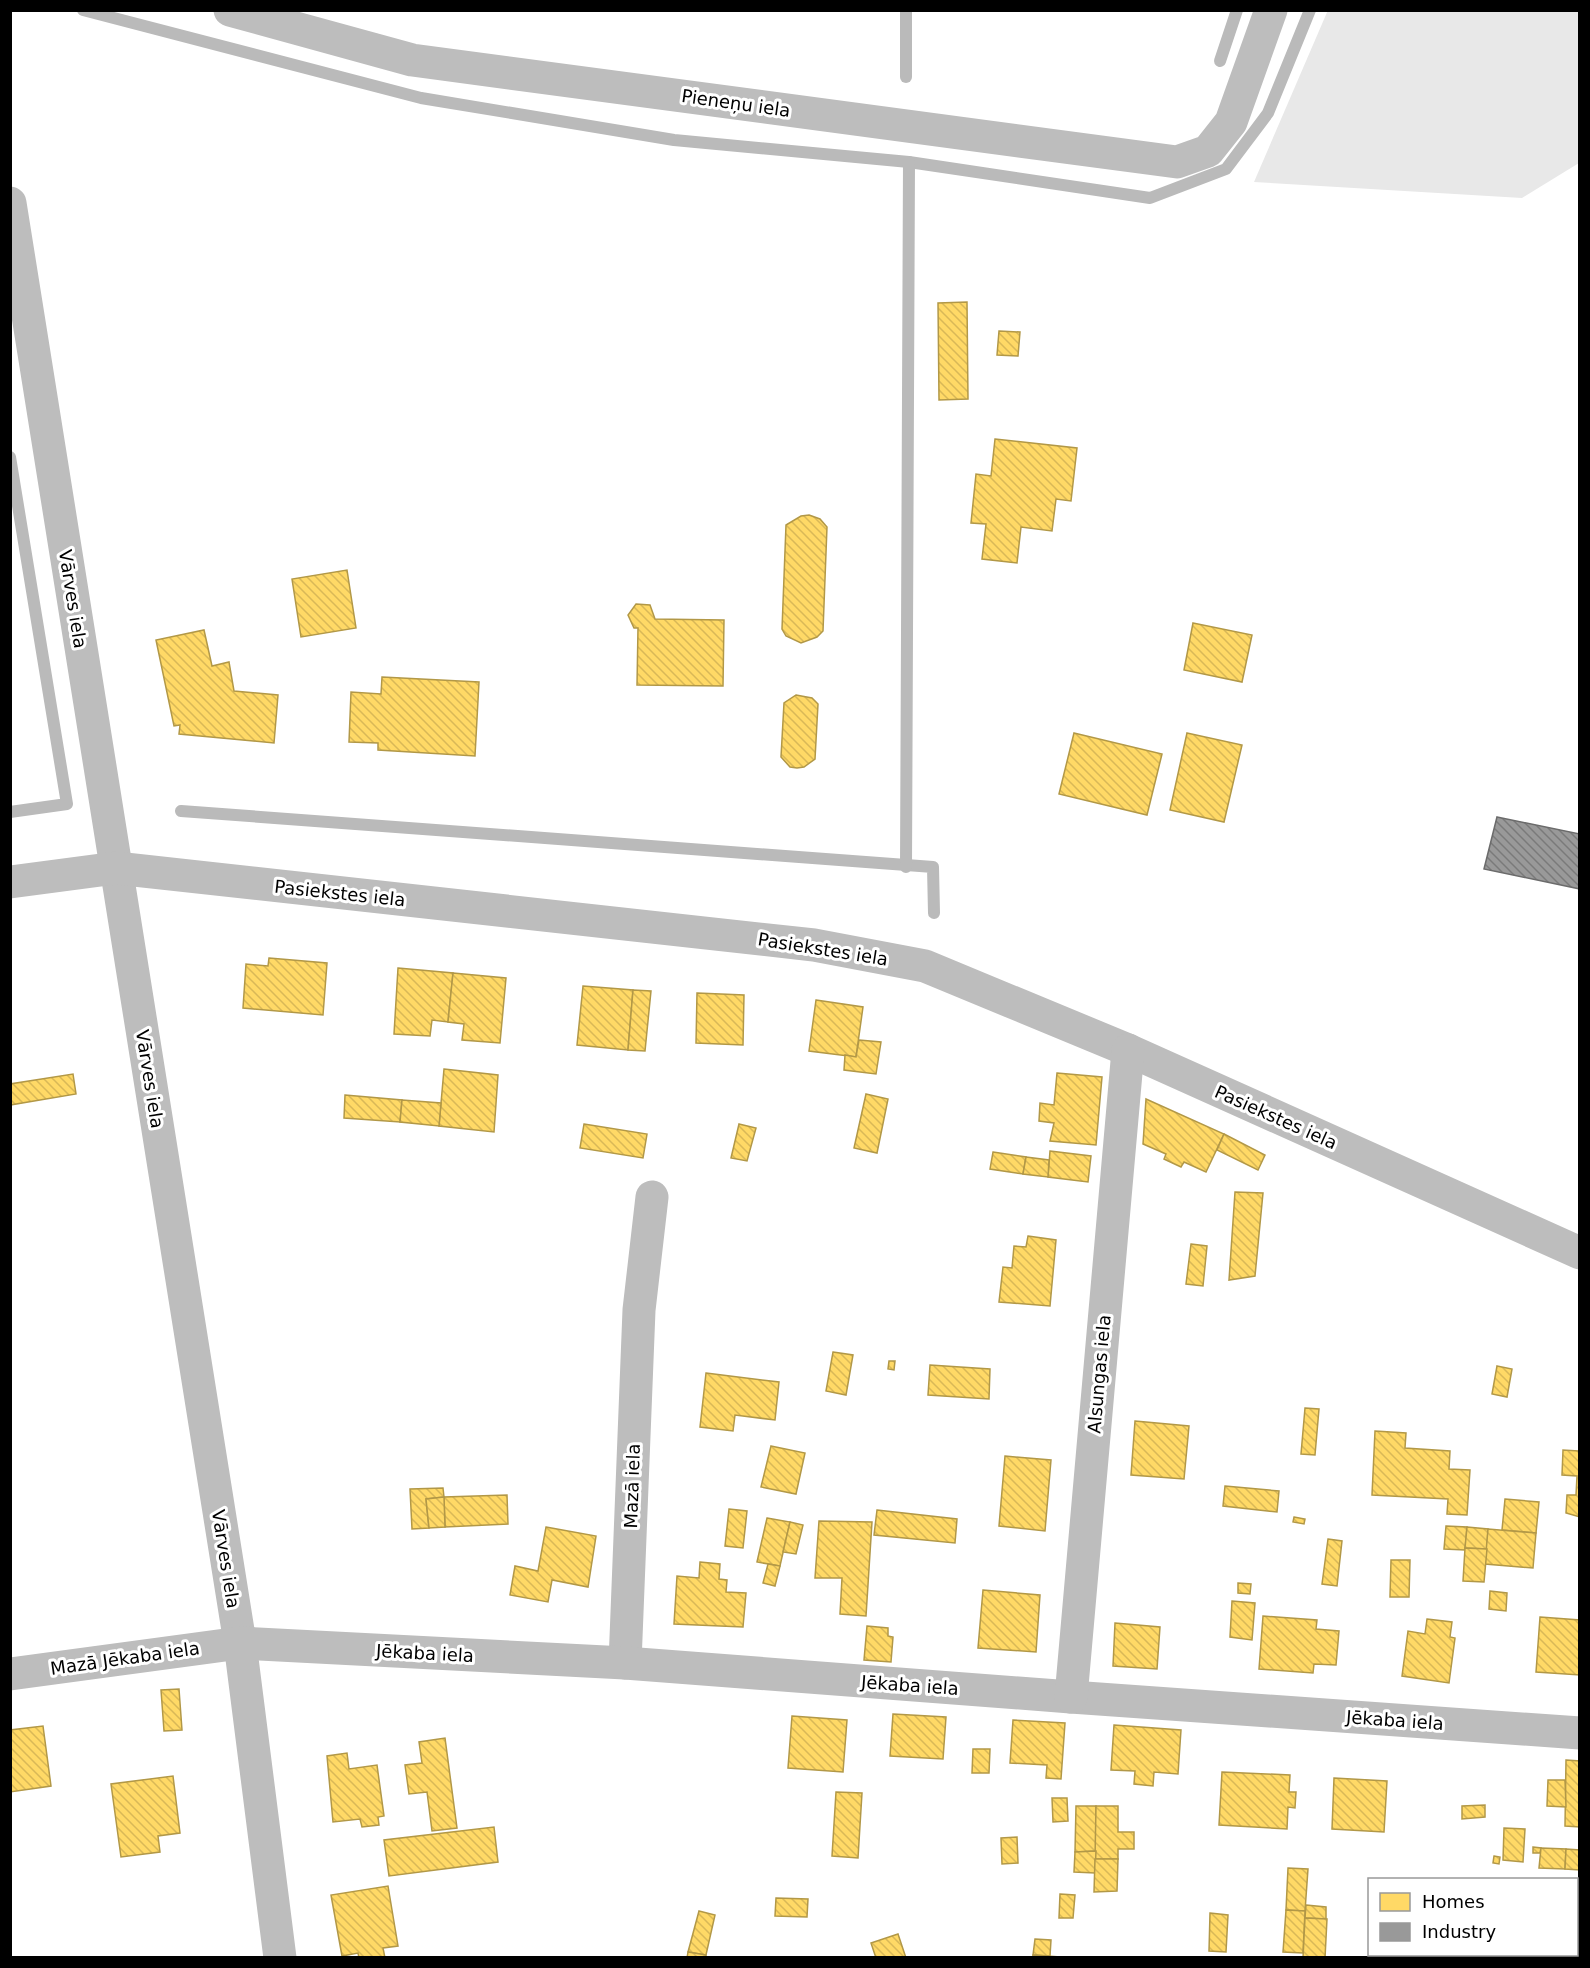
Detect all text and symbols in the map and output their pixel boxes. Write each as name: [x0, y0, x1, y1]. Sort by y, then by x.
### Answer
street label: Pieneņu iela: [680, 85, 792, 121]
street label: Vārves iela: [55, 548, 91, 650]
street label: Pasiekstes iela: [273, 876, 407, 910]
street label: Pasiekstes iela: [756, 928, 890, 970]
street label: Vārves iela: [132, 1028, 168, 1130]
street label: Pasiekstes iela: [1212, 1081, 1340, 1153]
street label: Alsungas iela: [1083, 1314, 1115, 1434]
street label: Mazā iela: [620, 1443, 644, 1529]
street label: Vārves iela: [208, 1508, 244, 1610]
street label: Mazā Jēkaba iela: [49, 1637, 201, 1679]
street label: Jēkaba iela: [375, 1640, 474, 1666]
street label: Jēkaba iela: [859, 1671, 960, 1699]
street label: Jēkaba iela: [1344, 1706, 1445, 1734]
legend: [1368, 1878, 1578, 1956]
text: Homes: [1422, 1891, 1485, 1912]
text: Industry: [1422, 1921, 1496, 1942]

